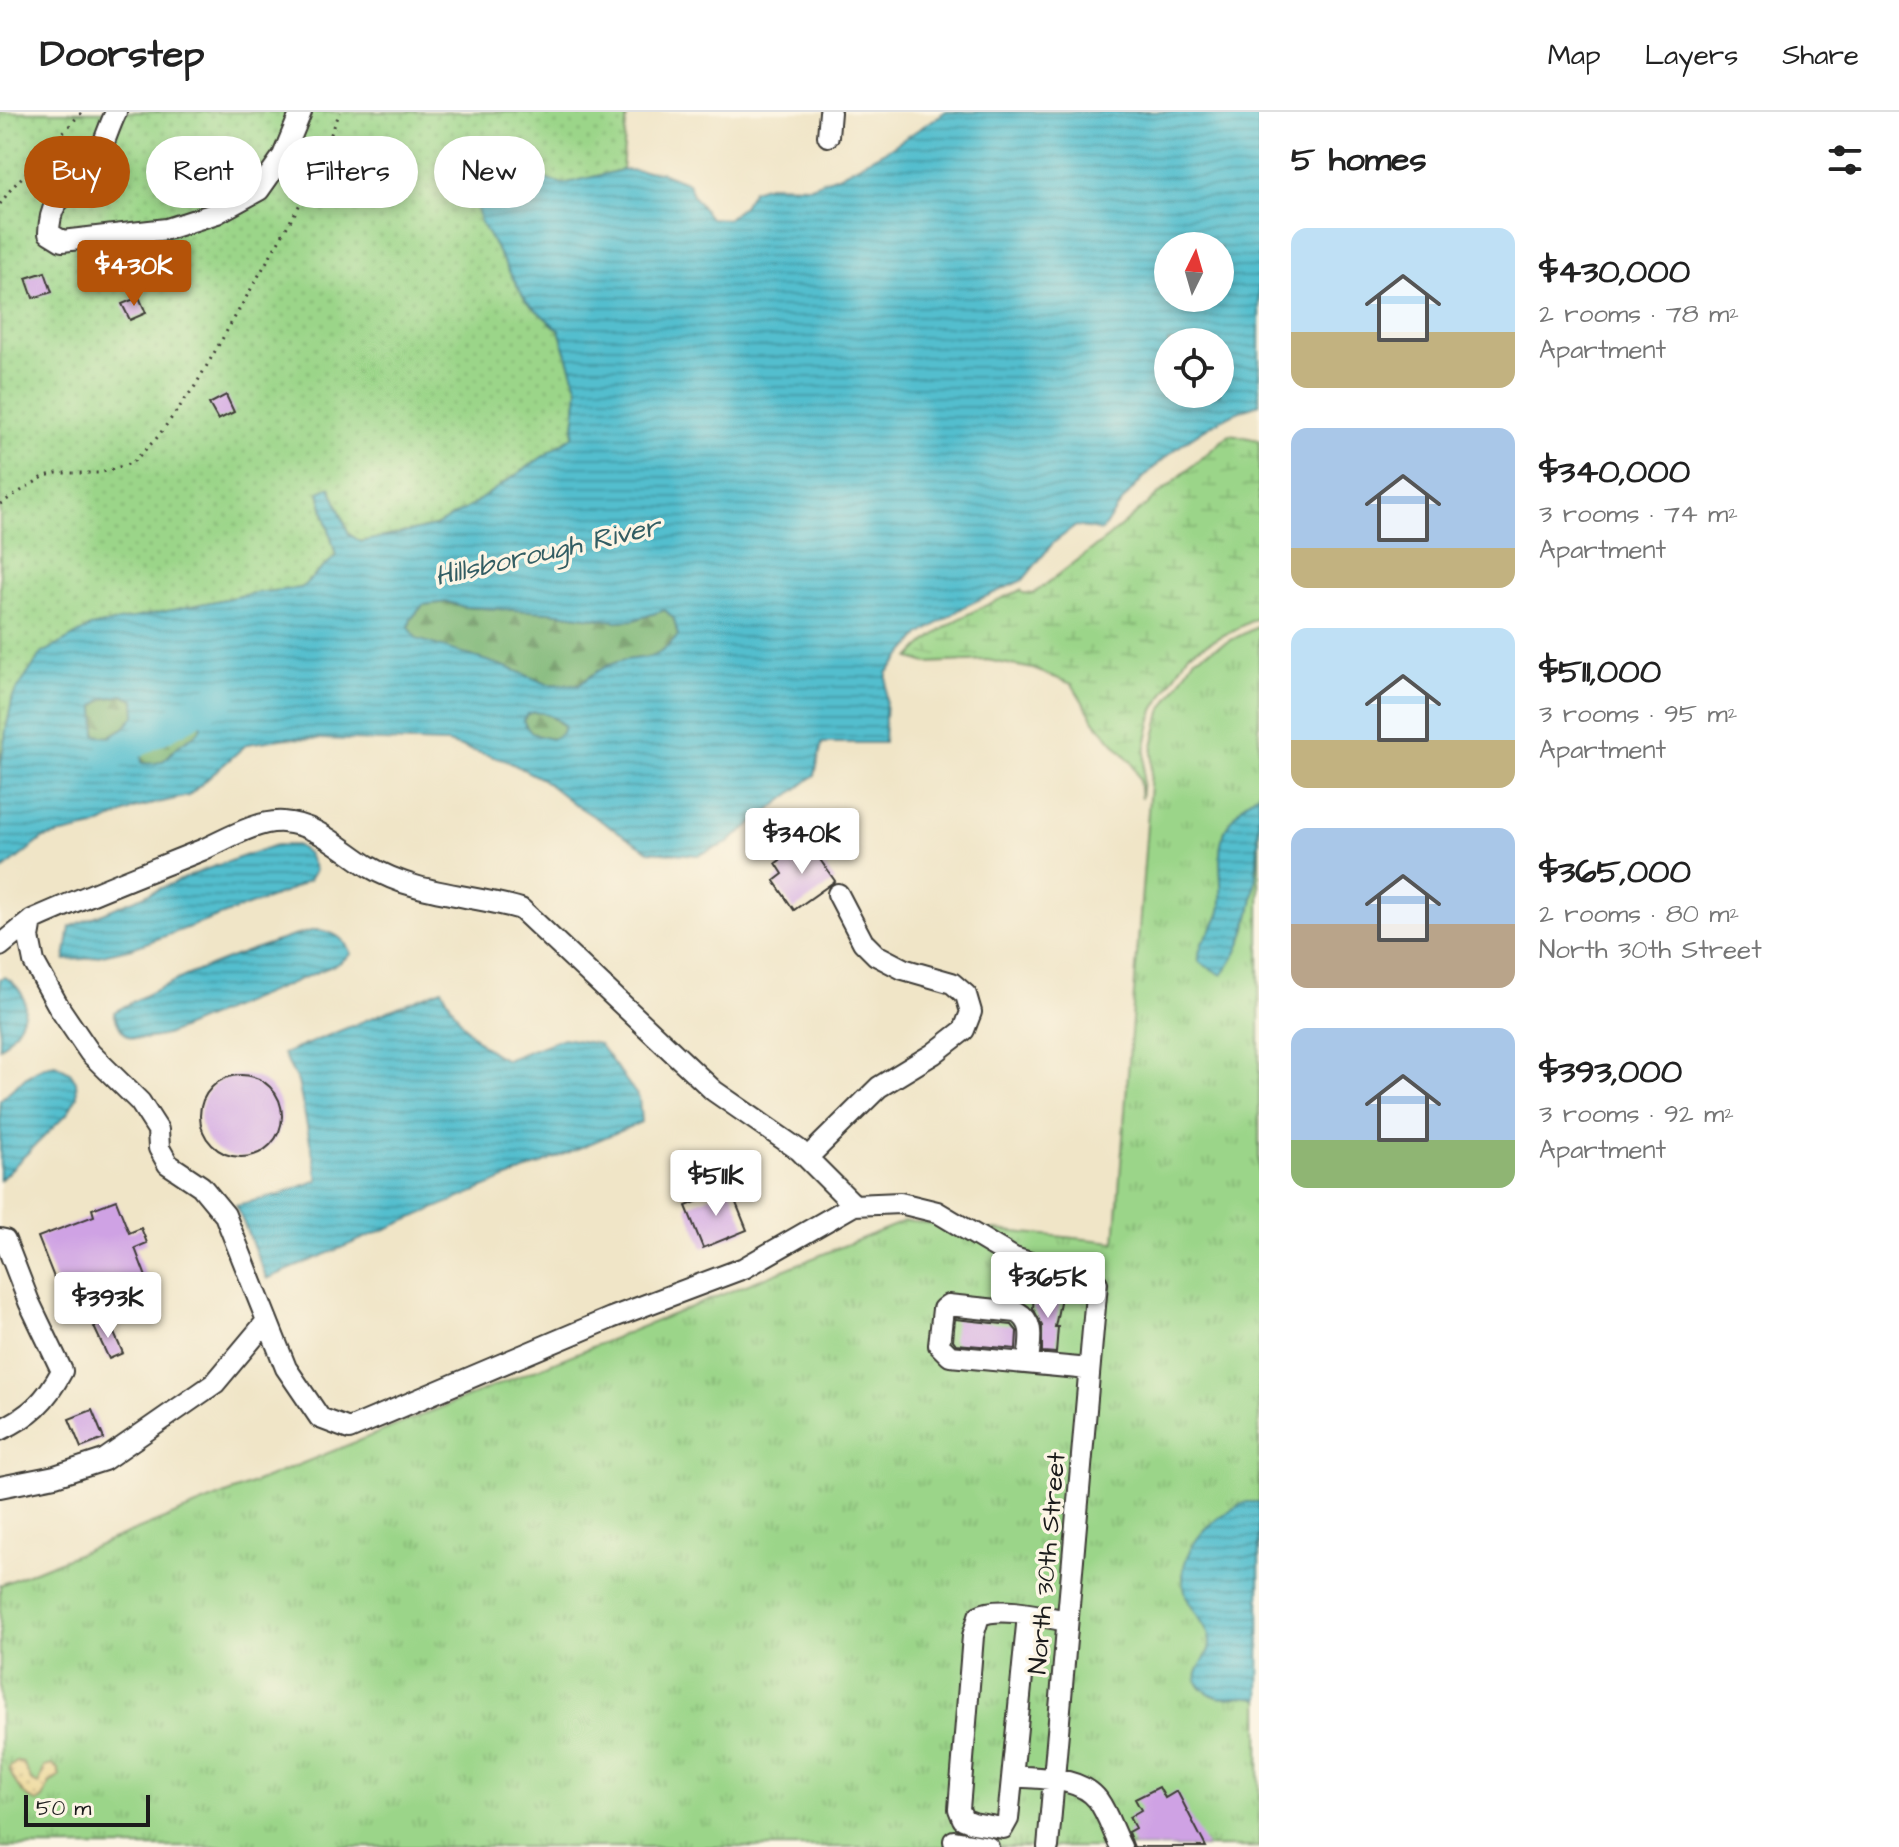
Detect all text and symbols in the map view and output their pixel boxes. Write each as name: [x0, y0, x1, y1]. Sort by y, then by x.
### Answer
text: Doorstep: [40, 29, 205, 81]
text: Map: [1548, 36, 1601, 75]
text: Layers: [1645, 36, 1738, 75]
text: Share: [1782, 36, 1859, 75]
chip: Buy: [24, 136, 130, 208]
chip: Rent: [146, 136, 262, 208]
chip: Filters: [278, 136, 418, 208]
chip: New: [434, 136, 545, 208]
text: 5 homes: [1291, 136, 1427, 184]
icon: filters: [1823, 138, 1867, 182]
north arrow: [1154, 232, 1234, 312]
map controls: [1154, 232, 1234, 408]
pin: $430K: [78, 240, 190, 308]
text: $430K: [95, 248, 173, 284]
text: $430,000: [1539, 248, 1690, 296]
icon: home: [1355, 260, 1451, 356]
text: 2 rooms · 78 m²: [1539, 296, 1739, 332]
button: locate: [1154, 328, 1234, 408]
text: Apartment: [1539, 332, 1666, 368]
text: $340,000: [1539, 448, 1690, 496]
icon: home: [1355, 460, 1451, 556]
text: 3 rooms · 74 m²: [1539, 496, 1738, 532]
water label: Hillsborough River: [431, 506, 666, 597]
text: Apartment: [1539, 532, 1666, 568]
text: $511,000: [1539, 648, 1661, 696]
icon: home: [1355, 660, 1451, 756]
text: 3 rooms · 95 m²: [1539, 696, 1738, 732]
text: Apartment: [1539, 732, 1666, 768]
pin: $340K: [746, 808, 858, 876]
text: $340K: [763, 816, 841, 852]
text: $365,000: [1539, 848, 1691, 896]
icon: home: [1355, 860, 1451, 956]
text: 2 rooms · 80 m²: [1539, 896, 1739, 932]
text: North 30th Street: [1539, 932, 1762, 968]
text: $393,000: [1539, 1048, 1682, 1096]
icon: home: [1355, 1060, 1451, 1156]
text: 3 rooms · 92 m²: [1539, 1096, 1734, 1132]
text: Apartment: [1539, 1132, 1666, 1168]
pin: $511K: [660, 1150, 772, 1218]
text: $511K: [688, 1158, 744, 1194]
pin: $365K: [992, 1252, 1104, 1320]
text: $365K: [1009, 1260, 1087, 1296]
pin: $393K: [52, 1272, 164, 1340]
text: $393K: [72, 1280, 144, 1316]
street label: North 30th Street: [1019, 1450, 1075, 1676]
scale bar: [24, 1791, 150, 1827]
text: 50 m: [36, 1793, 91, 1824]

